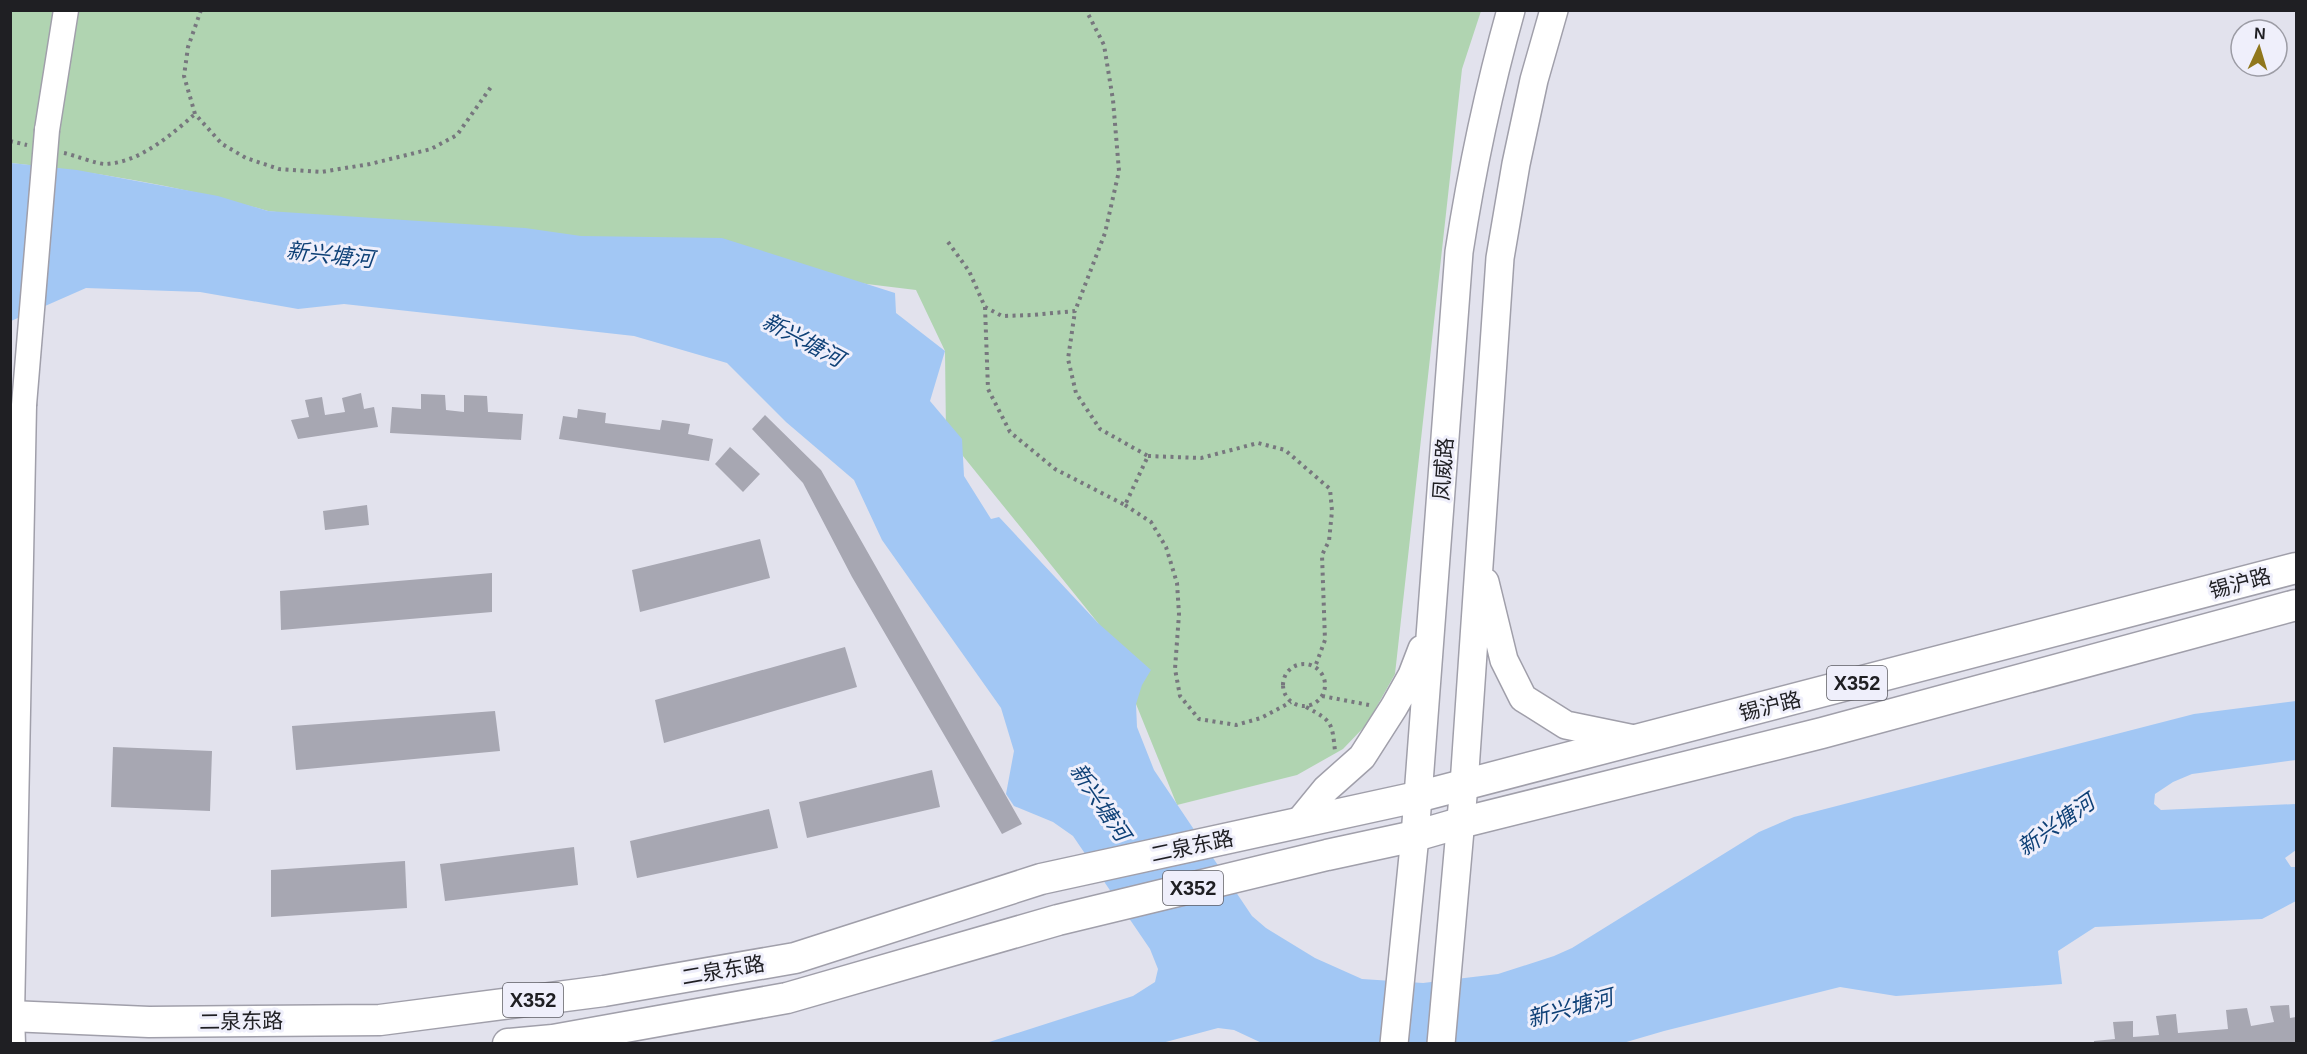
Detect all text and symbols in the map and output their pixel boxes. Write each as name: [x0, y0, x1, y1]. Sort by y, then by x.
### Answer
north arrow: [2229, 18, 2289, 78]
text: N: [2254, 25, 2266, 42]
water label: 新兴塘河: [285, 238, 379, 272]
water label: 新兴塘河: [758, 308, 851, 374]
street label: 凤威路: [1429, 437, 1457, 501]
street label: 锡沪路: [2207, 564, 2273, 602]
road number: X352: [1827, 666, 1887, 700]
street label: 锡沪路: [1737, 687, 1803, 725]
water label: 新兴塘河: [1065, 759, 1137, 849]
water label: 新兴塘河: [2013, 787, 2102, 860]
street label: 二泉东路: [1149, 826, 1235, 866]
road number: X352: [1163, 871, 1223, 905]
street label: 二泉东路: [680, 951, 766, 989]
road number: X352: [503, 983, 563, 1017]
water label: 新兴塘河: [1524, 984, 1620, 1031]
street label: 二泉东路: [199, 1009, 283, 1033]

